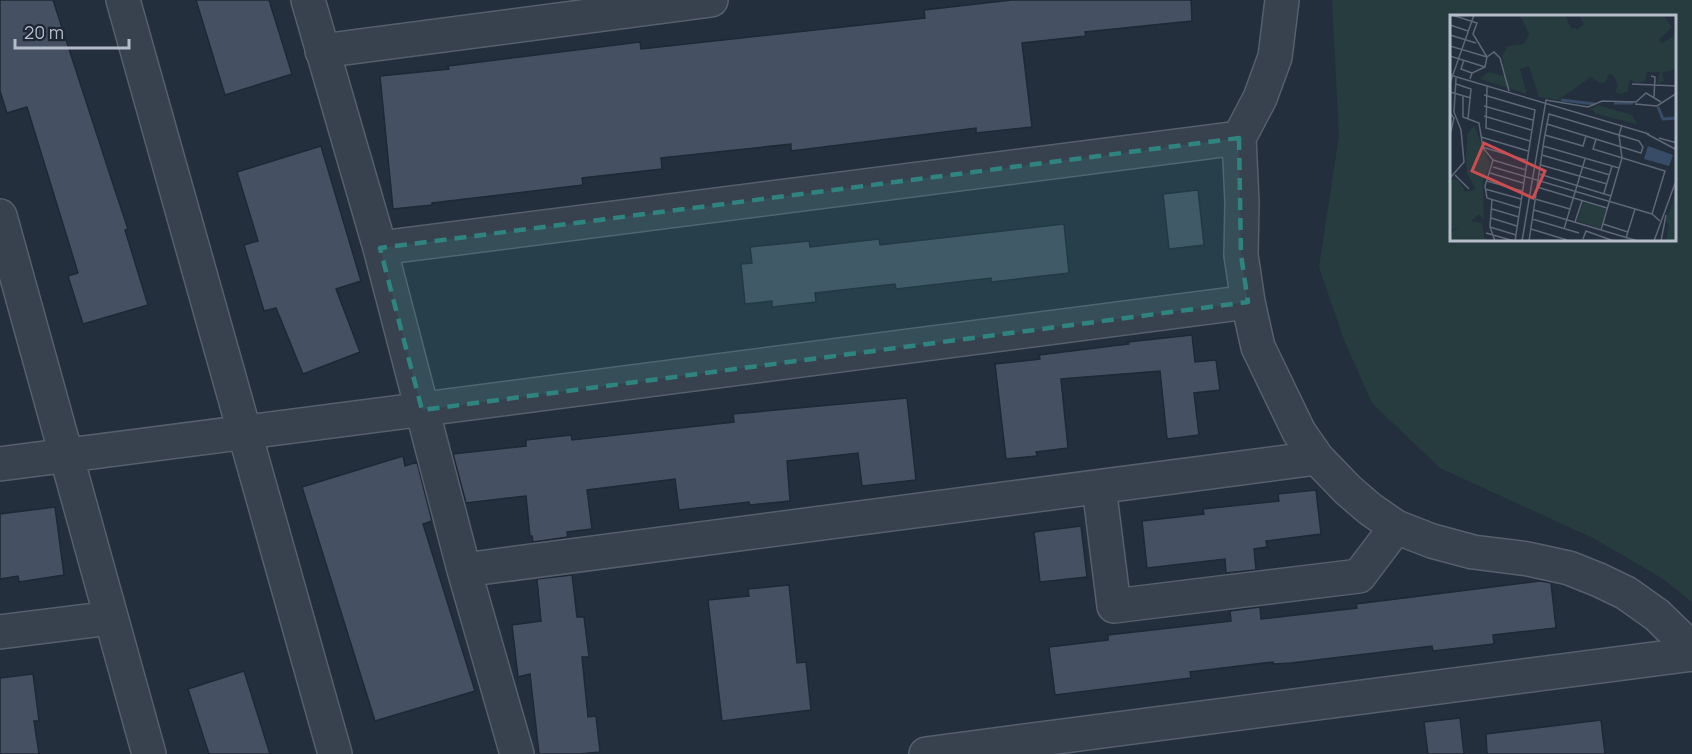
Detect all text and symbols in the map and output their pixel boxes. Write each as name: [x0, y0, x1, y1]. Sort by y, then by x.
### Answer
scale bar: [15, 12, 129, 50]
inset map: [1450, 15, 1677, 242]
text: 20 m: [24, 20, 64, 44]

